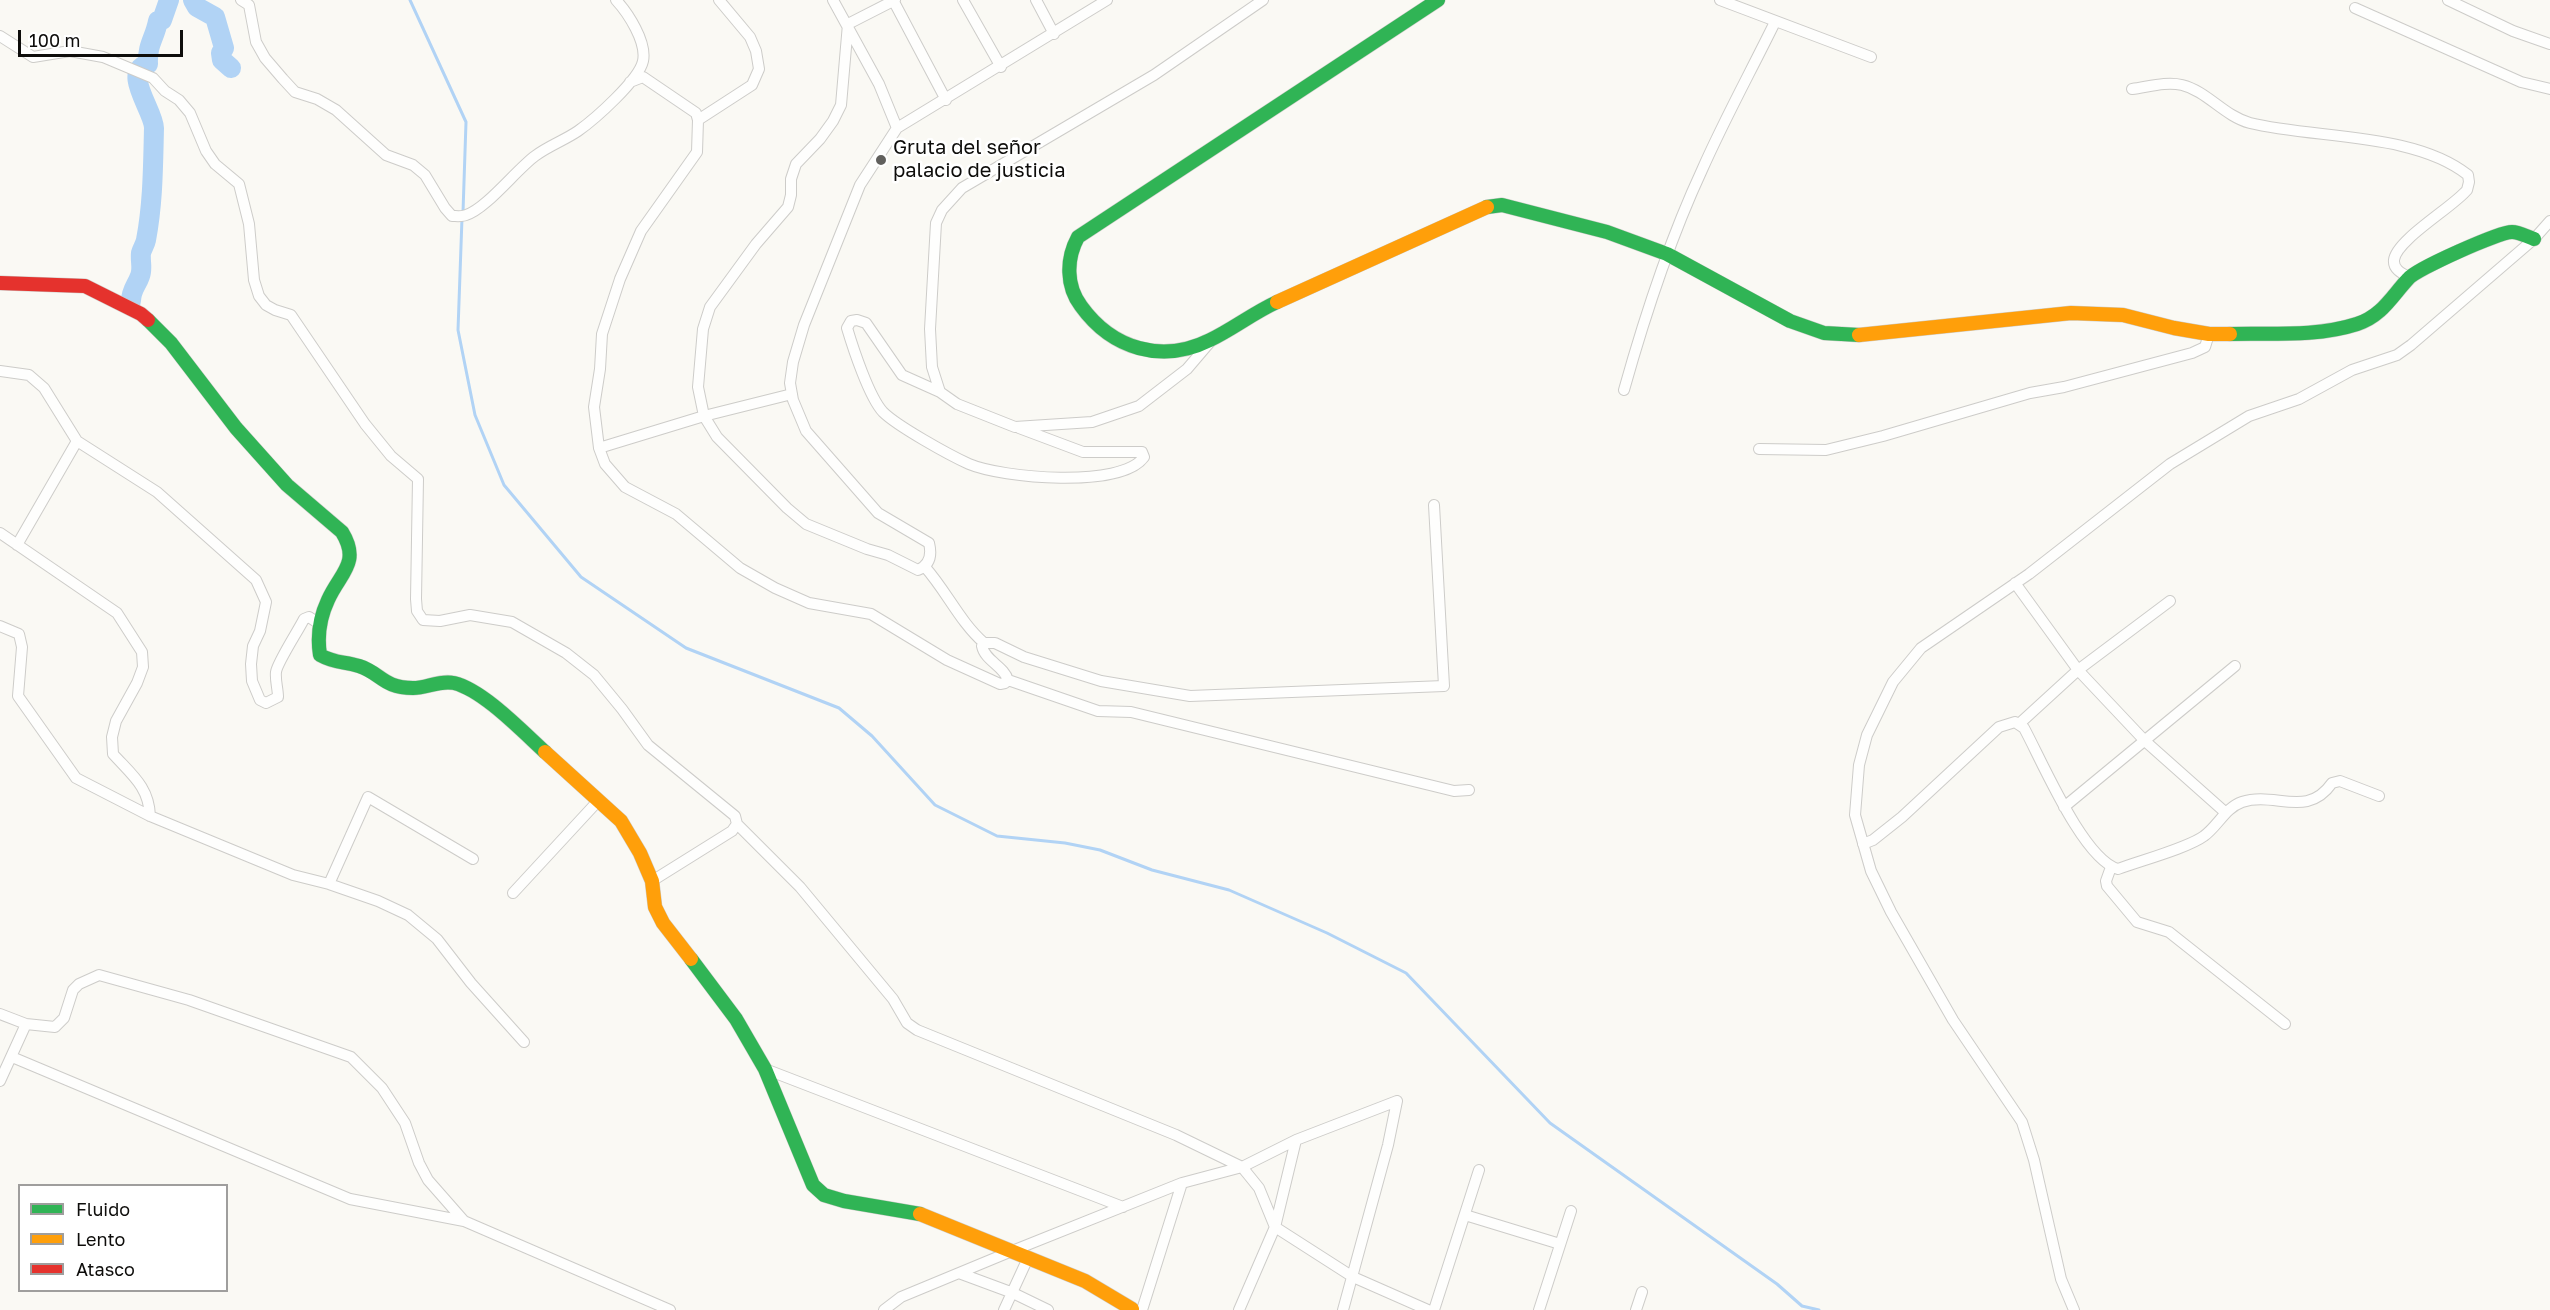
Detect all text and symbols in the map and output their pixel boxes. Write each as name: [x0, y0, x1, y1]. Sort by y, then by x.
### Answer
scale bar: [21, 18, 186, 56]
text: 100 m: [29, 29, 80, 51]
place label: Gruta del señor palacio de justicia: [893, 136, 1065, 183]
marker: Gruta del señor palacio de justicia: [874, 153, 888, 167]
legend: [18, 1184, 228, 1292]
text: Fluido: [76, 1198, 130, 1220]
text: Lento: [76, 1228, 125, 1250]
text: Atasco: [76, 1258, 135, 1280]

